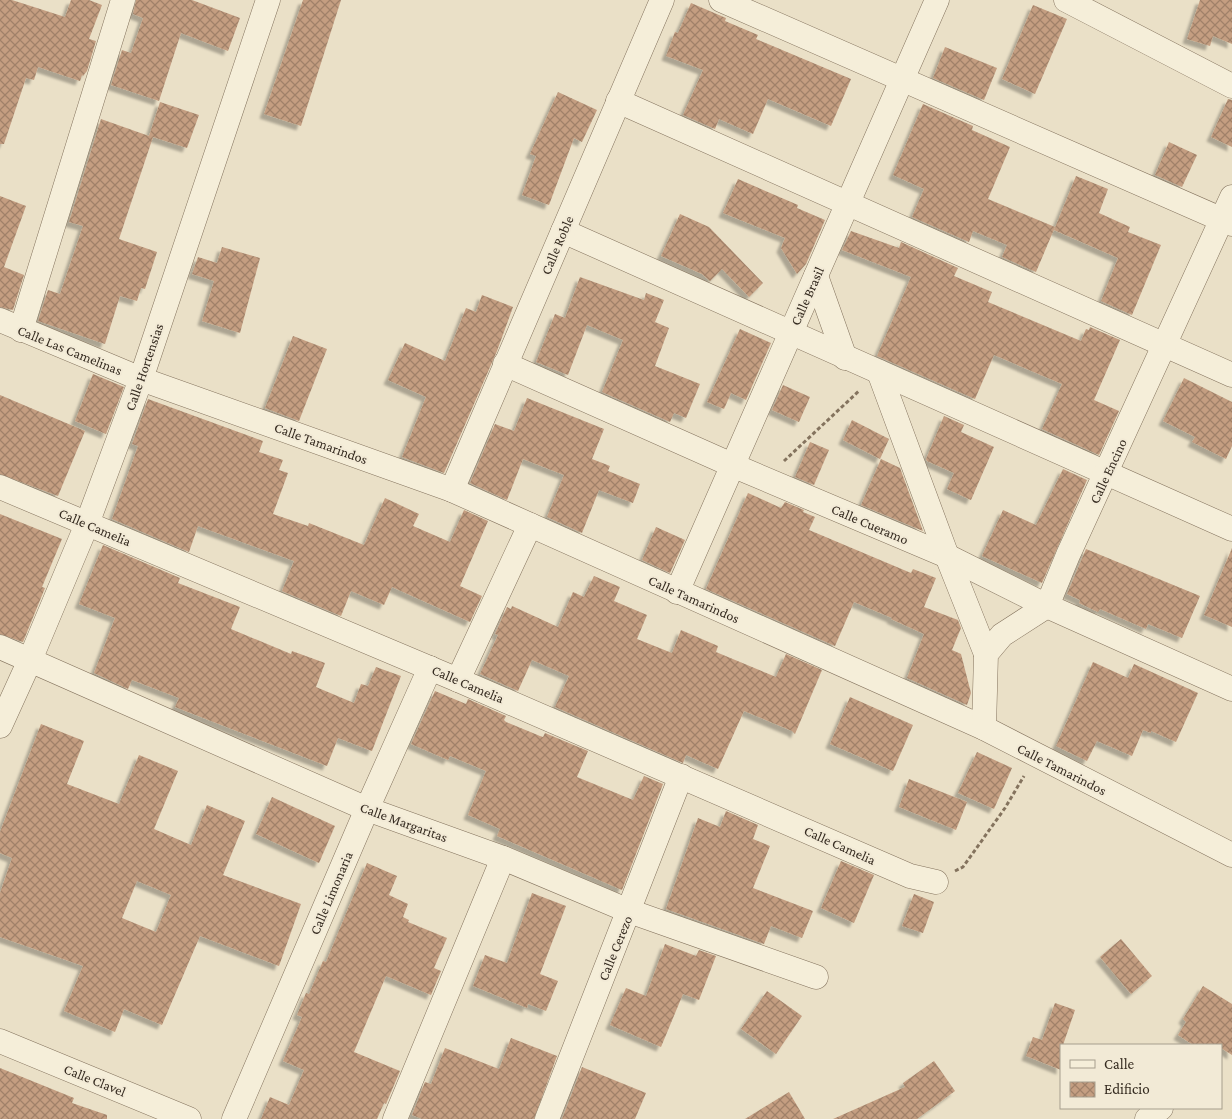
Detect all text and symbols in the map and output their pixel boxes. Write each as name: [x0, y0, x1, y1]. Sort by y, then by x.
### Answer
street label: Calle Roble: [537, 213, 577, 277]
street label: Calle Brasil: [787, 264, 827, 328]
street label: Calle Hortensias: [122, 321, 166, 413]
street label: Calle Las Camelinas: [15, 322, 125, 378]
street label: Calle Tamarindos: [272, 419, 370, 467]
street label: Calle Encino: [1086, 436, 1130, 506]
street label: Calle Cueramo: [829, 501, 911, 547]
street label: Calle Camelia: [57, 505, 134, 550]
street label: Calle Tamarindos: [646, 572, 742, 626]
street label: Calle Camelia: [430, 662, 507, 707]
street label: Calle Tamarindos: [1015, 740, 1109, 798]
street label: Calle Margaritas: [358, 799, 450, 845]
street label: Calle Camelia: [802, 822, 879, 868]
street label: Calle Limonaria: [306, 849, 356, 937]
street label: Calle Cerezo: [595, 913, 635, 983]
legend: [1060, 1044, 1222, 1109]
text: Calle: [1104, 1056, 1135, 1072]
street label: Calle Clavel: [62, 1060, 129, 1100]
text: Edificio: [1104, 1081, 1150, 1097]

